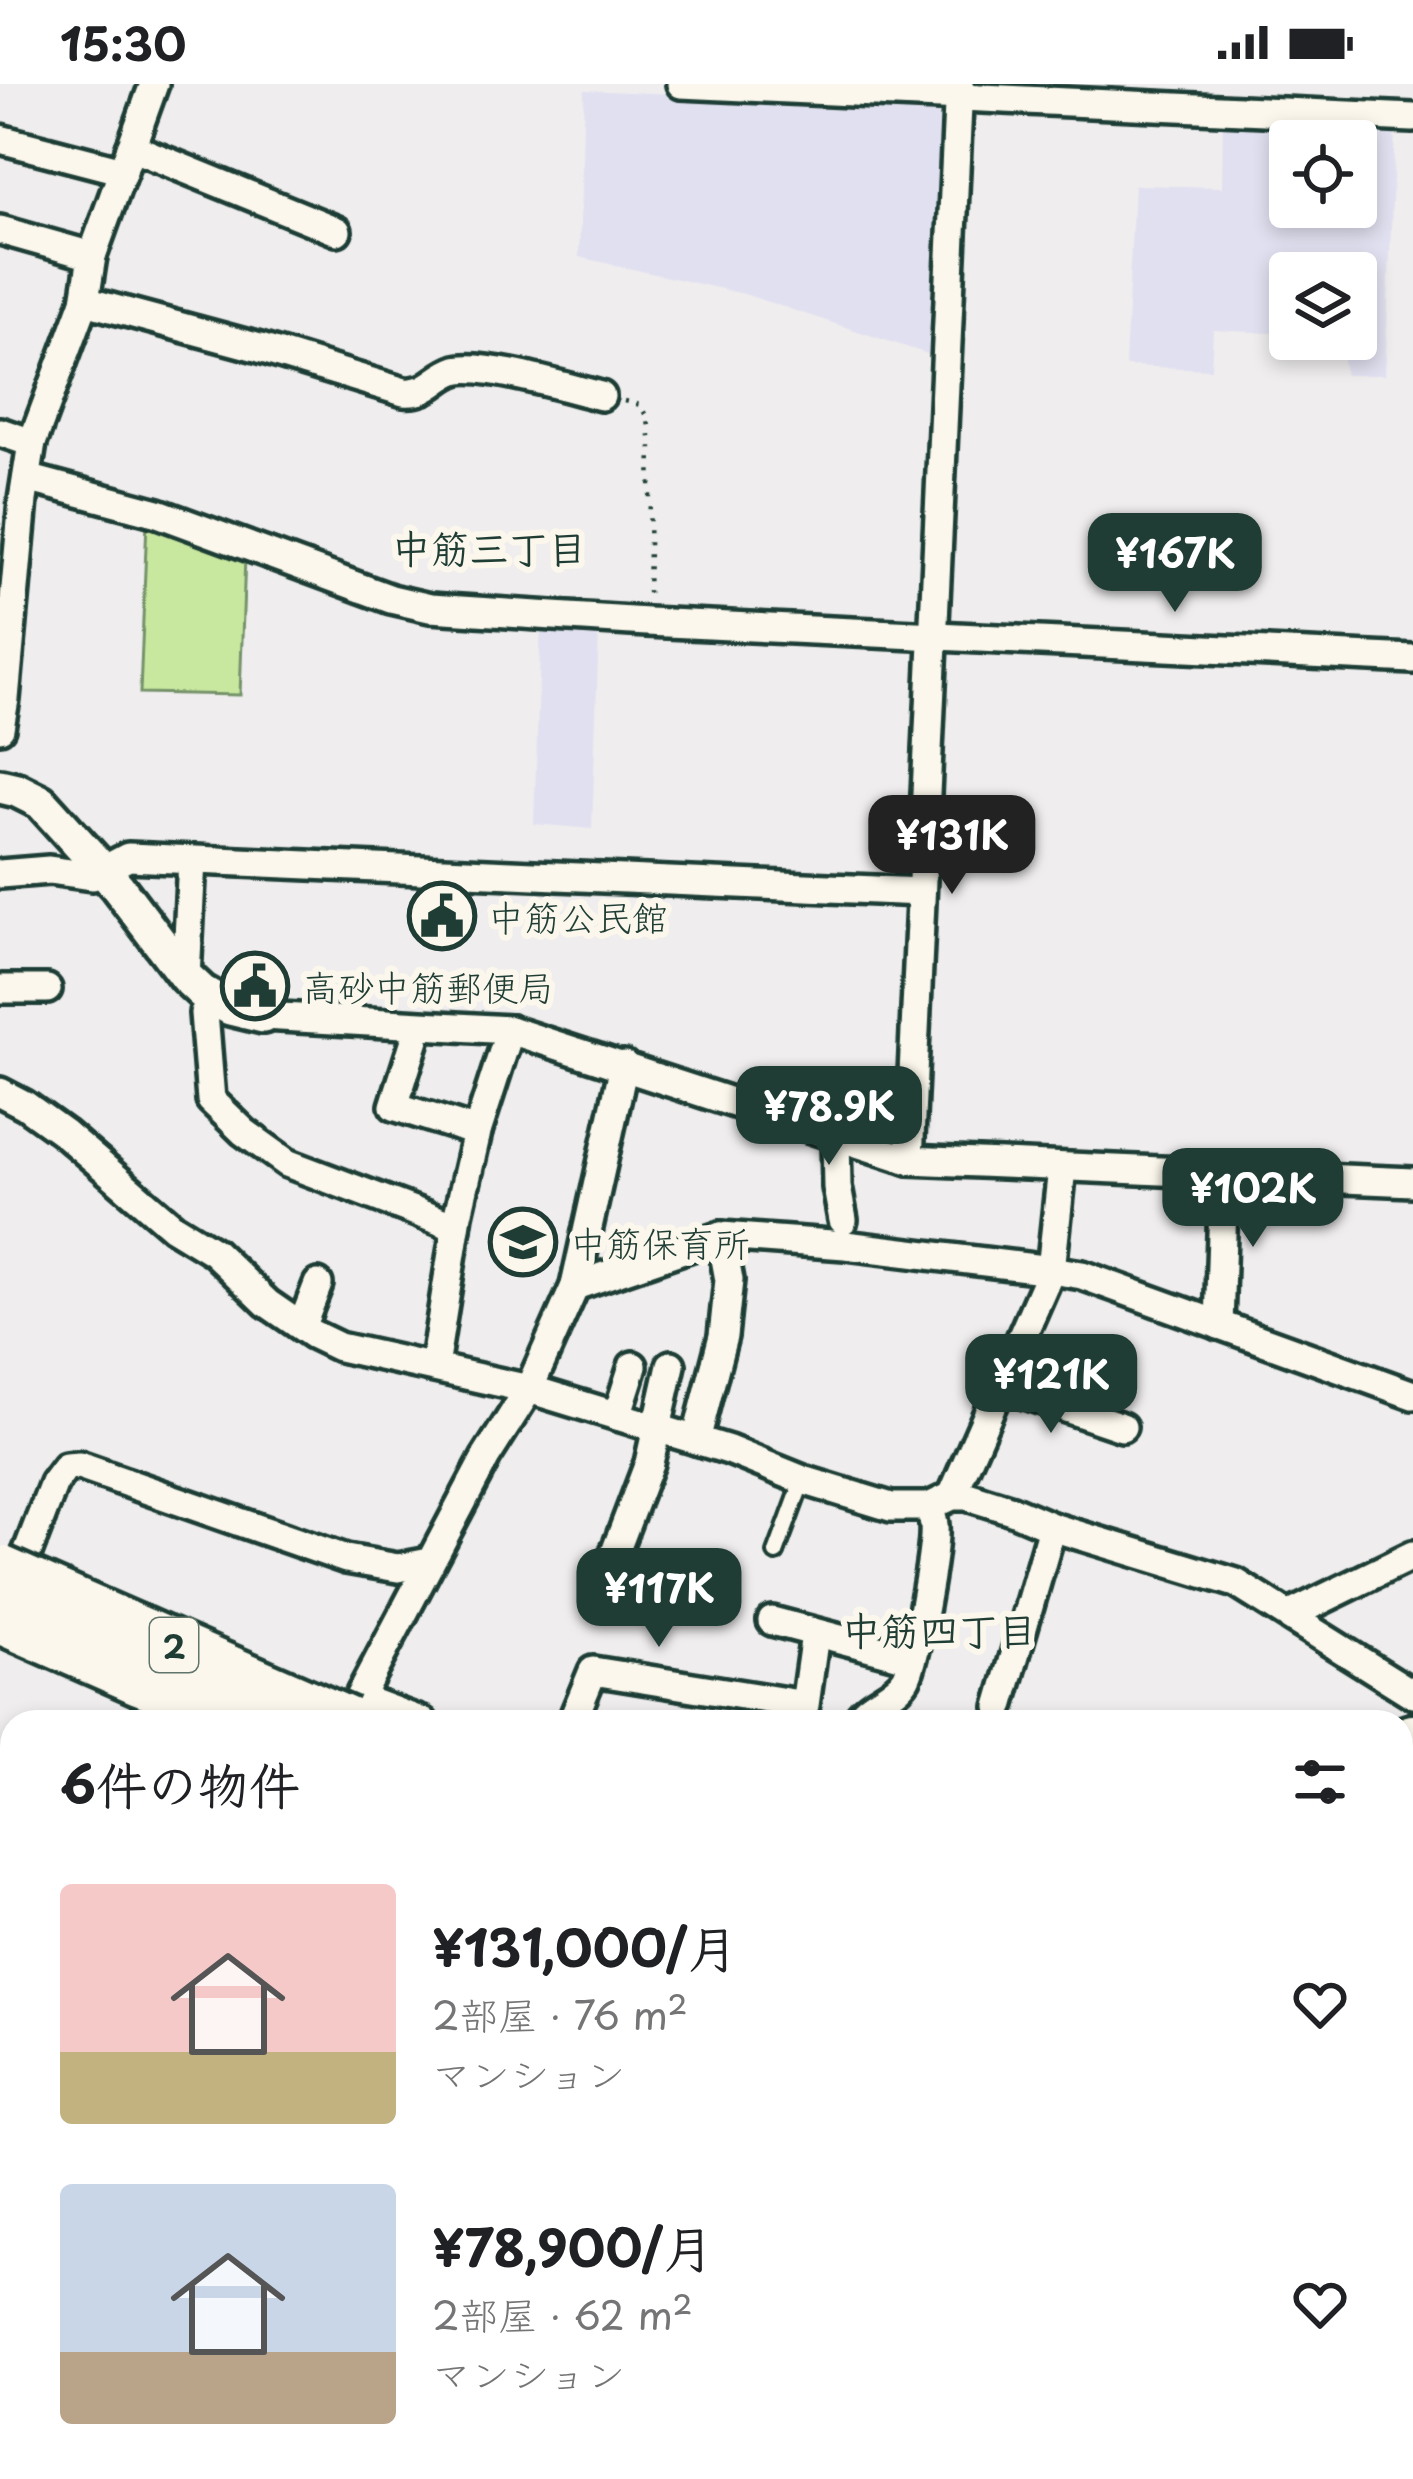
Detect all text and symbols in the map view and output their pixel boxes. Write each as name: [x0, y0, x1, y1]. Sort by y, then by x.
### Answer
text: 15:30: [60, 8, 186, 76]
map controls: [1269, 120, 1377, 360]
button: locate: [1269, 120, 1377, 228]
button: layers: [1269, 252, 1377, 360]
pin: ¥167K: [1091, 513, 1259, 615]
district label: 中筋三丁目: [391, 517, 587, 576]
text: ¥167K: [1115, 522, 1235, 581]
pin: ¥131K: [868, 795, 1036, 897]
text: ¥131K: [895, 804, 1009, 863]
public building icon: 中筋公民館: [407, 881, 477, 951]
place label: 中筋公民館: [488, 889, 668, 943]
public building icon: 高砂中筋郵便局: [220, 951, 290, 1021]
place label: 高砂中筋郵便局: [302, 959, 554, 1013]
pin: ¥78.9K: [731, 1066, 927, 1168]
text: ¥78.9K: [763, 1075, 895, 1134]
pin: ¥102K: [1169, 1148, 1337, 1250]
text: ¥102K: [1189, 1157, 1317, 1216]
school or university icon: 中筋保育所: [488, 1207, 558, 1277]
place label: 中筋保育所: [570, 1215, 750, 1269]
pin: ¥121K: [967, 1334, 1135, 1436]
text: ¥121K: [992, 1343, 1110, 1402]
pin: ¥117K: [575, 1548, 743, 1650]
text: ¥117K: [603, 1557, 715, 1616]
district label: 中筋四丁目: [841, 1599, 1037, 1658]
road number: 2: [150, 1618, 198, 1672]
text: 6件の物件: [60, 1744, 300, 1821]
icon: filters: [1287, 1749, 1353, 1815]
text: ¥131,000/月: [432, 1907, 738, 1984]
icon: home: [156, 1932, 300, 2076]
icon: heart: [1287, 1971, 1353, 2037]
text: 2部屋 · 76 m²: [432, 1984, 688, 2043]
text: マンション: [432, 2043, 625, 2102]
text: ¥78,900/月: [432, 2207, 714, 2284]
icon: home: [156, 2232, 300, 2376]
icon: heart: [1287, 2271, 1353, 2337]
text: 2部屋 · 62 m²: [432, 2284, 693, 2343]
text: マンション: [432, 2343, 625, 2402]

